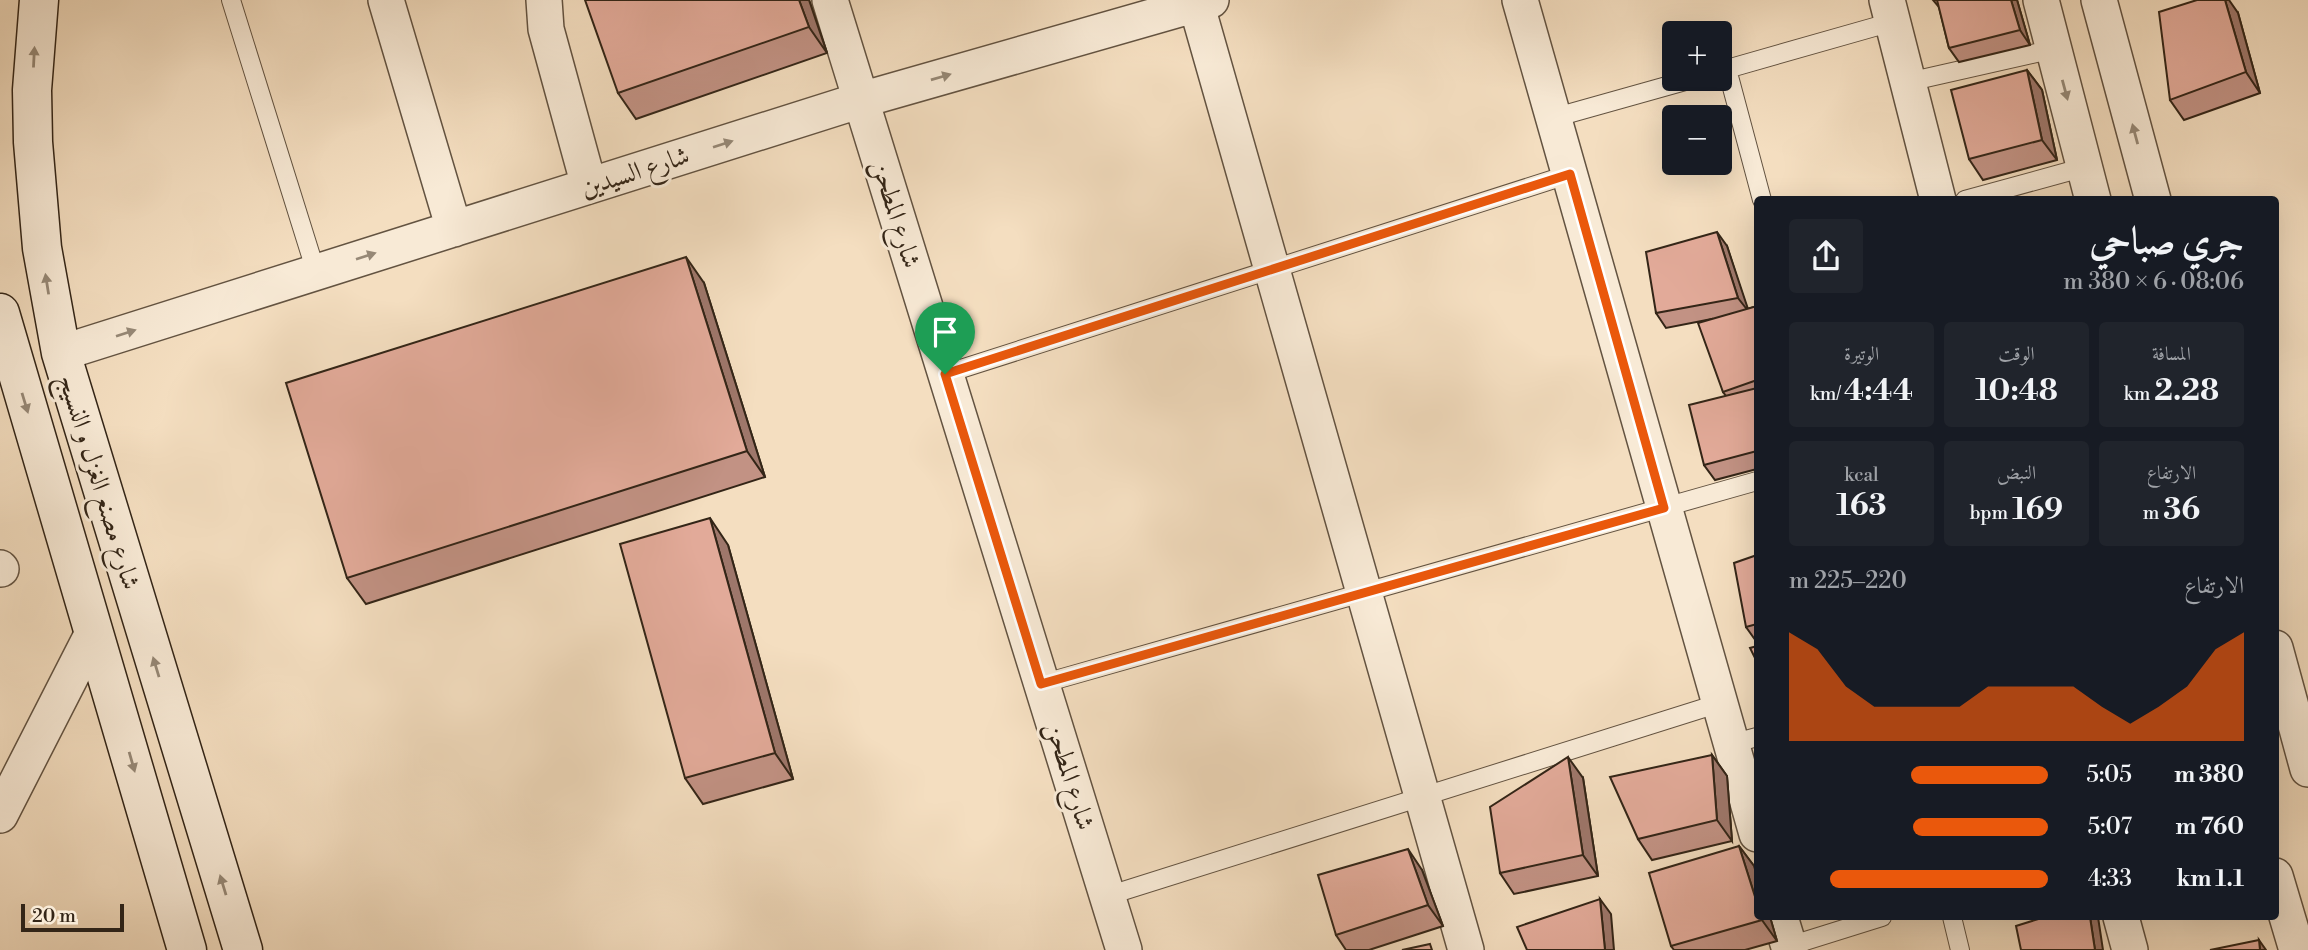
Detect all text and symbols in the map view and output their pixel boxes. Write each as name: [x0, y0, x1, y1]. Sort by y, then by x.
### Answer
map controls: [1662, 21, 1732, 175]
button: +: [1662, 21, 1732, 91]
one-way arrow: [28, 46, 39, 68]
one-way arrow: [930, 71, 951, 81]
one-way arrow: [2060, 79, 2071, 101]
button: −: [1662, 105, 1732, 175]
one-way arrow: [2129, 122, 2140, 144]
one-way arrow: [713, 138, 734, 148]
street label: شارع السيدين: [577, 139, 695, 209]
street label: شارع المطحن: [860, 156, 928, 273]
text: جري صباحي: [2090, 218, 2244, 265]
button: share: [1789, 219, 1863, 293]
one-way arrow: [356, 251, 377, 261]
text: 08:06 · 6 × 380 m: [2063, 268, 2244, 296]
one-way arrow: [41, 273, 52, 295]
pin: [915, 302, 975, 374]
icon: arrive: [926, 313, 964, 351]
one-way arrow: [116, 327, 137, 337]
text: الوتيرة: [1844, 342, 1879, 366]
text: الوقت: [1998, 342, 2035, 366]
text: المسافة: [2152, 342, 2191, 366]
street label: شارع مصنع الغزل و النسيج: [44, 370, 147, 596]
text: 4:44: [1844, 372, 1913, 410]
text: 10:48: [1975, 372, 2058, 410]
text: 2.28: [2154, 372, 2219, 410]
text: /km: [1810, 382, 1844, 406]
text: km: [2124, 382, 2154, 406]
one-way arrow: [21, 392, 31, 413]
text: النبض: [1997, 461, 2036, 485]
text: الارتفاع: [2147, 461, 2196, 485]
text: kcal: [1844, 463, 1879, 487]
text: 163: [1836, 487, 1887, 525]
text: 169: [2012, 491, 2063, 529]
text: 36: [2163, 491, 2200, 529]
text: bpm: [1970, 501, 2012, 525]
text: m: [2143, 501, 2163, 525]
text: 220–225 m: [1789, 567, 1907, 595]
text: الارتفاع: [2184, 572, 2244, 600]
one-way arrow: [150, 657, 160, 678]
street label: شارع المطحن: [1034, 718, 1102, 835]
one-way arrow: [128, 751, 138, 772]
text: 5:05: [2086, 761, 2132, 789]
text: 380 m: [2174, 761, 2244, 789]
text: 5:07: [2088, 813, 2132, 841]
text: 760 m: [2176, 813, 2244, 841]
text: 4:33: [2088, 865, 2132, 893]
text: 1.1 km: [2176, 865, 2244, 893]
one-way arrow: [217, 874, 227, 895]
scale bar: [21, 901, 124, 933]
text: 20 m: [32, 904, 76, 928]

